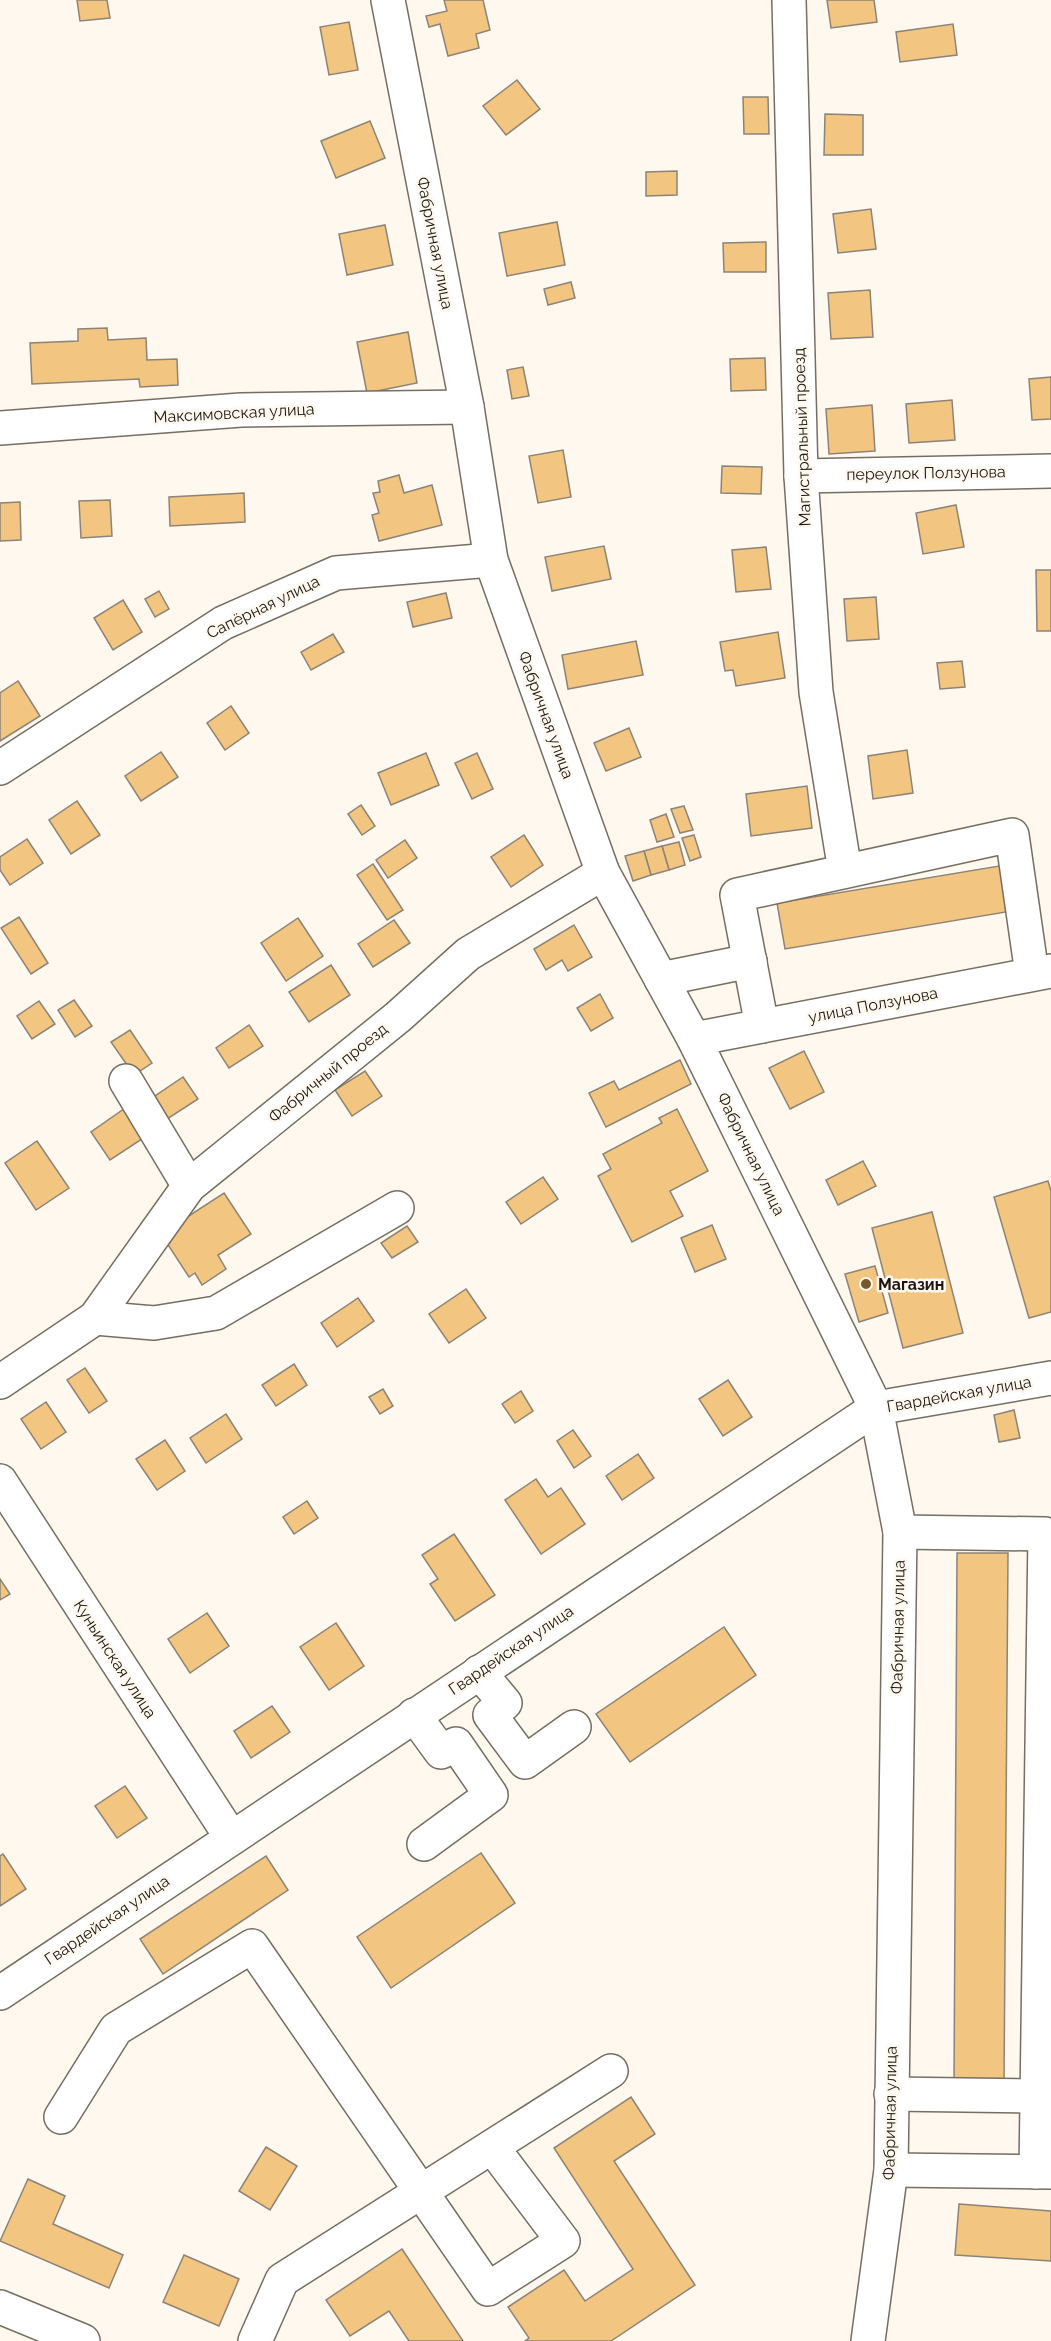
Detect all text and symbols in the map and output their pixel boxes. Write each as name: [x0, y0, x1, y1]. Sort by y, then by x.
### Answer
street label: Фабричная улица: [413, 175, 457, 311]
street label: Магистральный проезд: [789, 347, 815, 527]
street label: Максимовская улица: [153, 399, 315, 427]
street label: переулок Ползунова: [846, 462, 1006, 484]
street label: Сапёрная улица: [203, 571, 323, 643]
street label: Фабричная улица: [514, 649, 578, 781]
street label: улица Ползунова: [807, 983, 939, 1027]
street label: Фабричный проезд: [265, 1019, 391, 1127]
street label: Фабричная улица: [713, 1090, 789, 1218]
place label: Магазин: [878, 1275, 944, 1294]
marker: Магазин: [859, 1277, 873, 1291]
street label: Гвардейская улица: [885, 1372, 1033, 1416]
street label: Фабричная улица: [887, 1560, 909, 1694]
street label: Куньинская улица: [70, 1596, 160, 1722]
street label: Гвардейская улица: [445, 1601, 577, 1699]
street label: Гвардейская улица: [41, 1871, 173, 1969]
street label: Фабричная улица: [879, 2046, 901, 2180]

